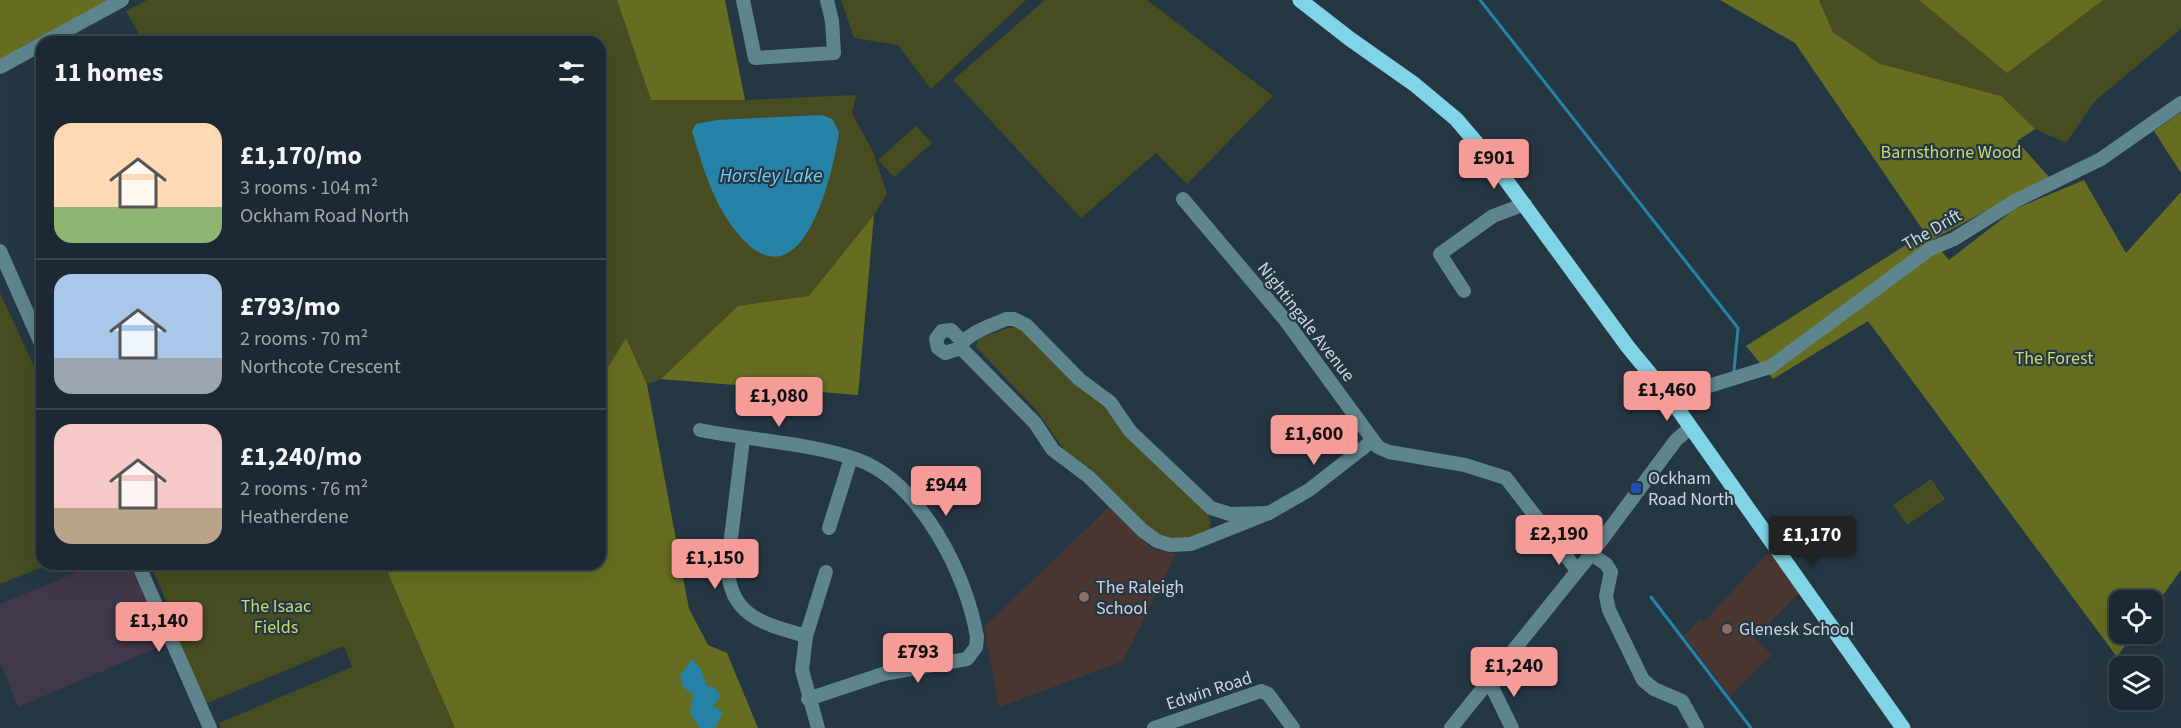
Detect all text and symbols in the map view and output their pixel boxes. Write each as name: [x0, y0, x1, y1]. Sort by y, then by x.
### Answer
text: 11 homes: [54, 54, 163, 91]
icon: filters: [555, 56, 588, 89]
text: £1,170/mo: [240, 137, 362, 174]
pin: £901: [1458, 139, 1530, 190]
park label: Barnsthorne Wood: [1881, 140, 2021, 165]
text: £901: [1473, 144, 1515, 172]
icon: home: [102, 147, 174, 219]
water label: Horsley Lake: [719, 162, 823, 190]
text: 3 rooms · 104 m²: [240, 174, 378, 202]
text: Ockham Road North: [240, 202, 409, 230]
street label: The Drift: [1898, 203, 1966, 257]
street label: Nightingale Avenue: [1251, 257, 1361, 387]
text: £793/mo: [240, 288, 340, 325]
icon: home: [102, 298, 174, 370]
text: 2 rooms · 70 m²: [240, 325, 368, 353]
park label: The Forest: [2015, 346, 2093, 371]
text: Northcote Crescent: [240, 353, 401, 381]
pin: £1,460: [1618, 371, 1716, 422]
text: £1,460: [1638, 376, 1696, 404]
pin: £1,080: [730, 377, 828, 428]
text: £1,080: [750, 382, 808, 410]
pin: £1,600: [1265, 415, 1363, 466]
text: £1,600: [1285, 420, 1343, 448]
text: £1,240/mo: [240, 438, 362, 475]
icon: home: [102, 448, 174, 520]
pin: £944: [910, 466, 982, 517]
place label: Ockham Road North: [1648, 466, 1734, 512]
text: £944: [925, 471, 967, 499]
text: 2 rooms · 76 m²: [240, 475, 368, 503]
marker: Ockham Road North: [1629, 481, 1643, 495]
text: Heatherdene: [240, 503, 349, 531]
pin: £2,190: [1510, 515, 1608, 566]
pin: £1,170: [1763, 516, 1861, 567]
text: £2,190: [1530, 520, 1588, 548]
text: £1,170: [1783, 521, 1841, 549]
pin: £1,150: [666, 539, 764, 590]
text: £1,150: [686, 544, 744, 572]
place label: The Raleigh School: [1096, 575, 1184, 621]
marker: The Raleigh School: [1077, 590, 1091, 604]
map controls: [2109, 590, 2163, 710]
button: locate: [2109, 590, 2163, 644]
park label: The Isaac Fields: [241, 594, 311, 640]
pin: £1,140: [110, 602, 208, 653]
text: £1,140: [130, 607, 188, 635]
place label: Glenesk School: [1739, 617, 1854, 642]
marker: Glenesk School: [1720, 622, 1734, 636]
pin: £793: [882, 633, 954, 684]
text: £793: [897, 638, 939, 666]
pin: £1,240: [1465, 647, 1563, 698]
text: £1,240: [1485, 652, 1543, 680]
button: layers: [2109, 656, 2163, 710]
street label: Edwin Road: [1163, 665, 1255, 717]

